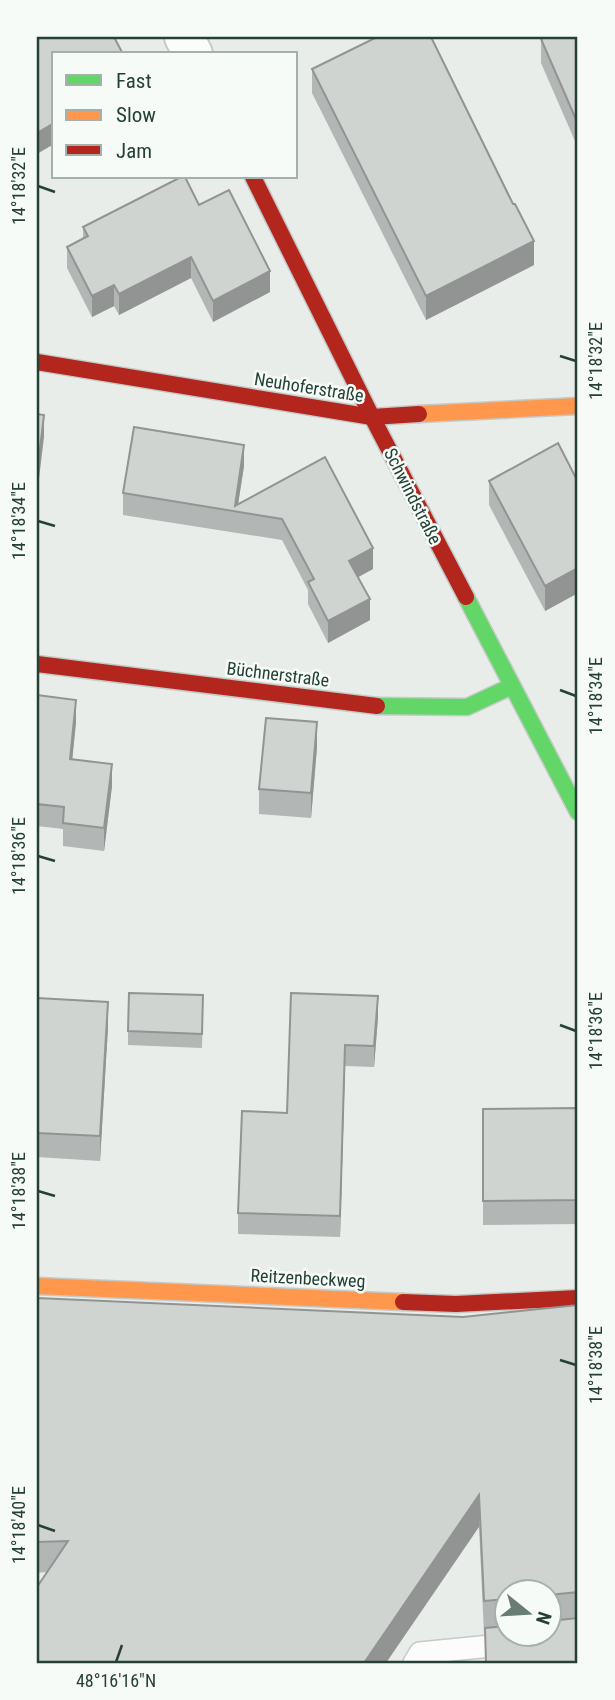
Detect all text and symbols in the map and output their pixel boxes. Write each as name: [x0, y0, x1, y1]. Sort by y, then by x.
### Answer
legend: [52, 52, 298, 178]
text: Fast: [116, 69, 152, 93]
text: Slow: [116, 103, 156, 127]
text: Jam: [116, 139, 152, 163]
text: 14°18'32"E: [8, 147, 29, 225]
text: 14°18'32"E: [585, 322, 606, 400]
street label: Neuhoferstraße: [253, 368, 365, 406]
street label: Schwindstraße: [380, 444, 446, 548]
text: 14°18'34"E: [8, 482, 29, 560]
street label: Büchnerstraße: [225, 657, 331, 691]
text: 14°18'34"E: [585, 657, 606, 735]
text: 14°18'36"E: [8, 817, 29, 895]
text: 14°18'36"E: [585, 992, 606, 1070]
text: 14°18'38"E: [8, 1152, 29, 1230]
street label: Reitzenbeckweg: [250, 1265, 366, 1291]
text: 14°18'38"E: [585, 1326, 606, 1404]
text: 14°18'40"E: [8, 1486, 29, 1564]
north arrow: [492, 1578, 562, 1648]
text: N: [531, 1609, 556, 1627]
text: 48°16'16"N: [76, 1670, 156, 1691]

